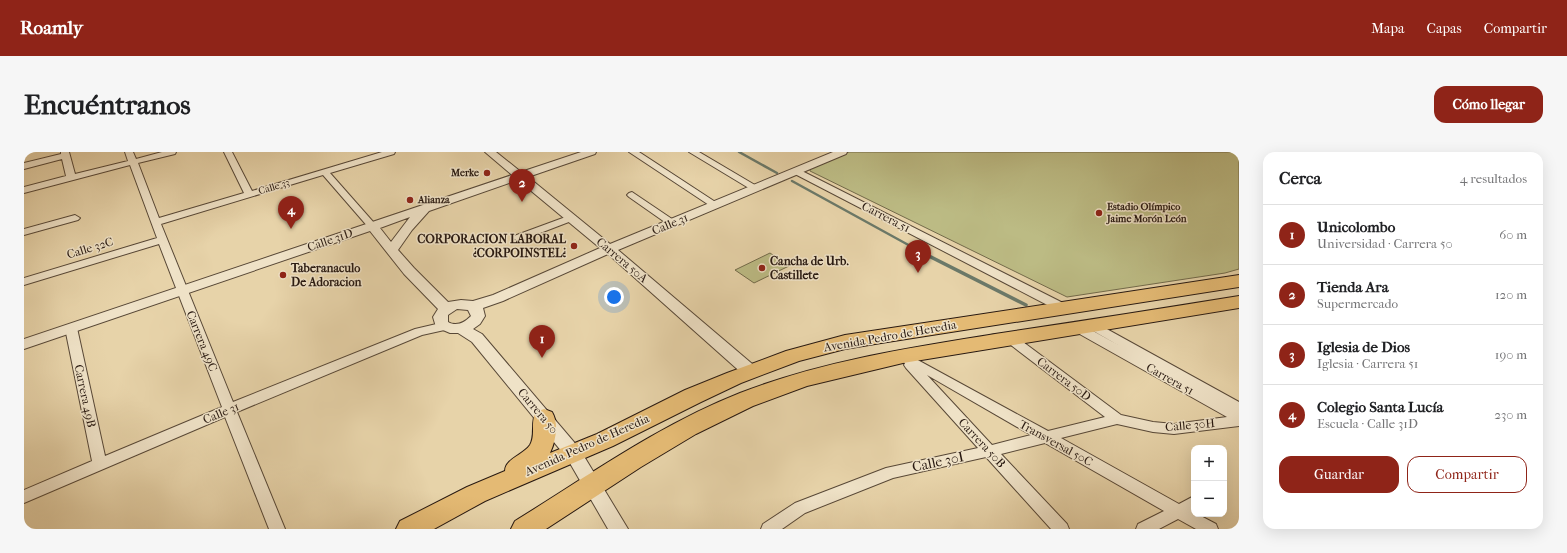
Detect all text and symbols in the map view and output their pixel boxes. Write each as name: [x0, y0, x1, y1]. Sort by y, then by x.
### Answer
text: Roamly: [20, 17, 83, 39]
text: Mapa: [1371, 20, 1405, 37]
text: Capas: [1427, 20, 1462, 37]
text: Compartir: [1484, 20, 1547, 37]
button: Cómo llegar: [1434, 86, 1543, 123]
text: Encuéntranos: [24, 88, 191, 121]
place label: Merke: [450, 167, 479, 179]
marker: Merke: [482, 168, 492, 178]
text: Cerca: [1279, 168, 1321, 188]
pin: 2: [509, 169, 535, 202]
text: 4 resultados: [1460, 171, 1527, 186]
street label: Calle 33: [257, 177, 291, 197]
place label: Alianza: [417, 194, 450, 206]
marker: Alianza: [405, 195, 415, 205]
pin: 4: [278, 196, 304, 229]
street label: Carrera 51: [859, 199, 913, 235]
place label: Estadio Olímpico Jaime Morón León: [1106, 201, 1187, 225]
marker: Estadio Olímpico Jaime Morón León: [1094, 208, 1104, 218]
street label: Calle 31: [650, 210, 690, 238]
text: Unicolombo: [1317, 218, 1395, 236]
street label: Calle 31D: [305, 226, 355, 254]
text: 1: [1290, 227, 1294, 242]
text: 60 m: [1499, 227, 1527, 242]
place label: CORPORACION LABORAL ¿CORPOINSTEL¿: [417, 232, 567, 260]
street label: Calle 32C: [65, 234, 115, 262]
street label: Carrera 50A: [594, 235, 651, 286]
text: Universidad · Carrera 50: [1317, 236, 1453, 251]
pin: 3: [905, 240, 931, 273]
marker: CORPORACION LABORAL ¿CORPOINSTEL¿: [569, 241, 579, 251]
place label: Cancha de Urb. Castillete: [770, 254, 849, 282]
place label: Taberanaculo De Adoracion: [290, 261, 362, 289]
marker: Cancha de Urb. Castillete: [757, 263, 767, 273]
marker: Taberanaculo De Adoracion: [278, 270, 288, 280]
text: Tienda Ara: [1317, 278, 1389, 296]
your location: [604, 287, 624, 307]
text: 2: [1289, 287, 1295, 302]
text: 120 m: [1495, 287, 1527, 302]
text: Supermercado: [1317, 296, 1398, 311]
street label: Carrera 49C: [183, 309, 221, 373]
street label: Avenida Pedro de Heredia: [822, 317, 958, 355]
pin: 1: [529, 325, 555, 358]
text: Iglesia de Dios: [1317, 338, 1410, 356]
text: 3: [1289, 347, 1295, 362]
text: 190 m: [1495, 347, 1527, 362]
street label: Carrera 50D: [1034, 354, 1094, 404]
text: Iglesia · Carrera 51: [1317, 356, 1418, 371]
street label: Carrera 51: [1144, 360, 1196, 398]
street label: Carrera 49B: [71, 363, 99, 429]
street label: Carrera 50: [515, 386, 561, 436]
text: Colegio Santa Lucía: [1317, 398, 1444, 416]
street label: Calle 31: [201, 399, 241, 427]
text: 4: [1288, 407, 1296, 422]
text: 230 m: [1494, 407, 1527, 422]
street label: Avenida Pedro de Heredia: [522, 411, 652, 479]
street label: Carrera 50B: [956, 415, 1009, 471]
street label: Calle 30H: [1165, 416, 1216, 434]
text: Escuela · Calle 31D: [1317, 416, 1418, 431]
street label: Transversal 50C: [1017, 417, 1095, 469]
map controls: [1191, 445, 1227, 517]
button: +: [1191, 445, 1227, 481]
street label: Calle 30I: [911, 448, 966, 476]
button: Guardar: [1279, 456, 1399, 493]
button: Compartir: [1407, 456, 1527, 493]
button: −: [1191, 481, 1227, 517]

